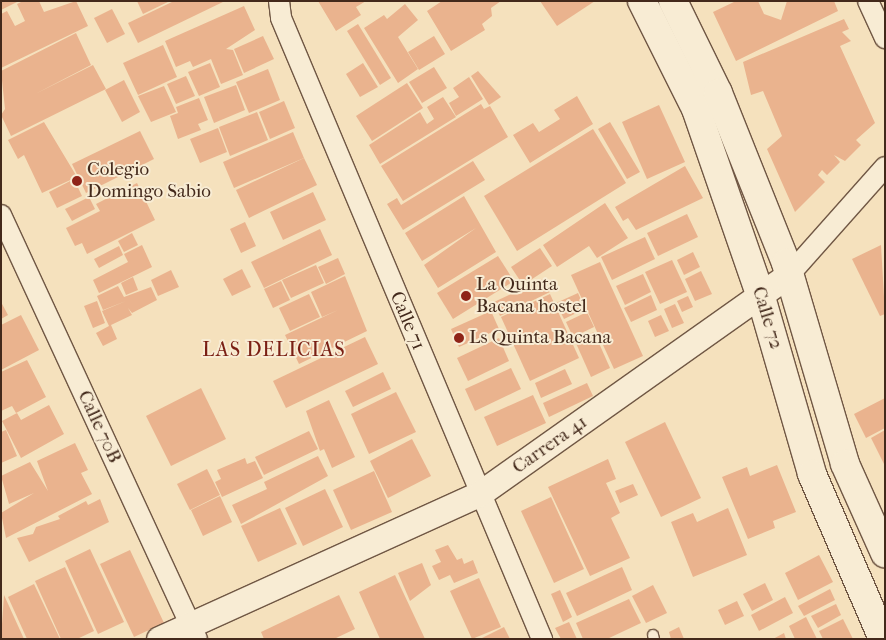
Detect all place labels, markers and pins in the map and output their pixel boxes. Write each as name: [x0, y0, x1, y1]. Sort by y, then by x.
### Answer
place label: Colegio Domingo Sabio: [87, 159, 211, 203]
marker: Colegio Domingo Sabio: [71, 175, 83, 187]
place label: La Quinta Bacana hostel: [476, 274, 587, 318]
marker: La Quinta Bacana hostel: [460, 290, 472, 302]
place label: Ls Quinta Bacana: [469, 327, 611, 349]
marker: Ls Quinta Bacana: [453, 332, 465, 344]

